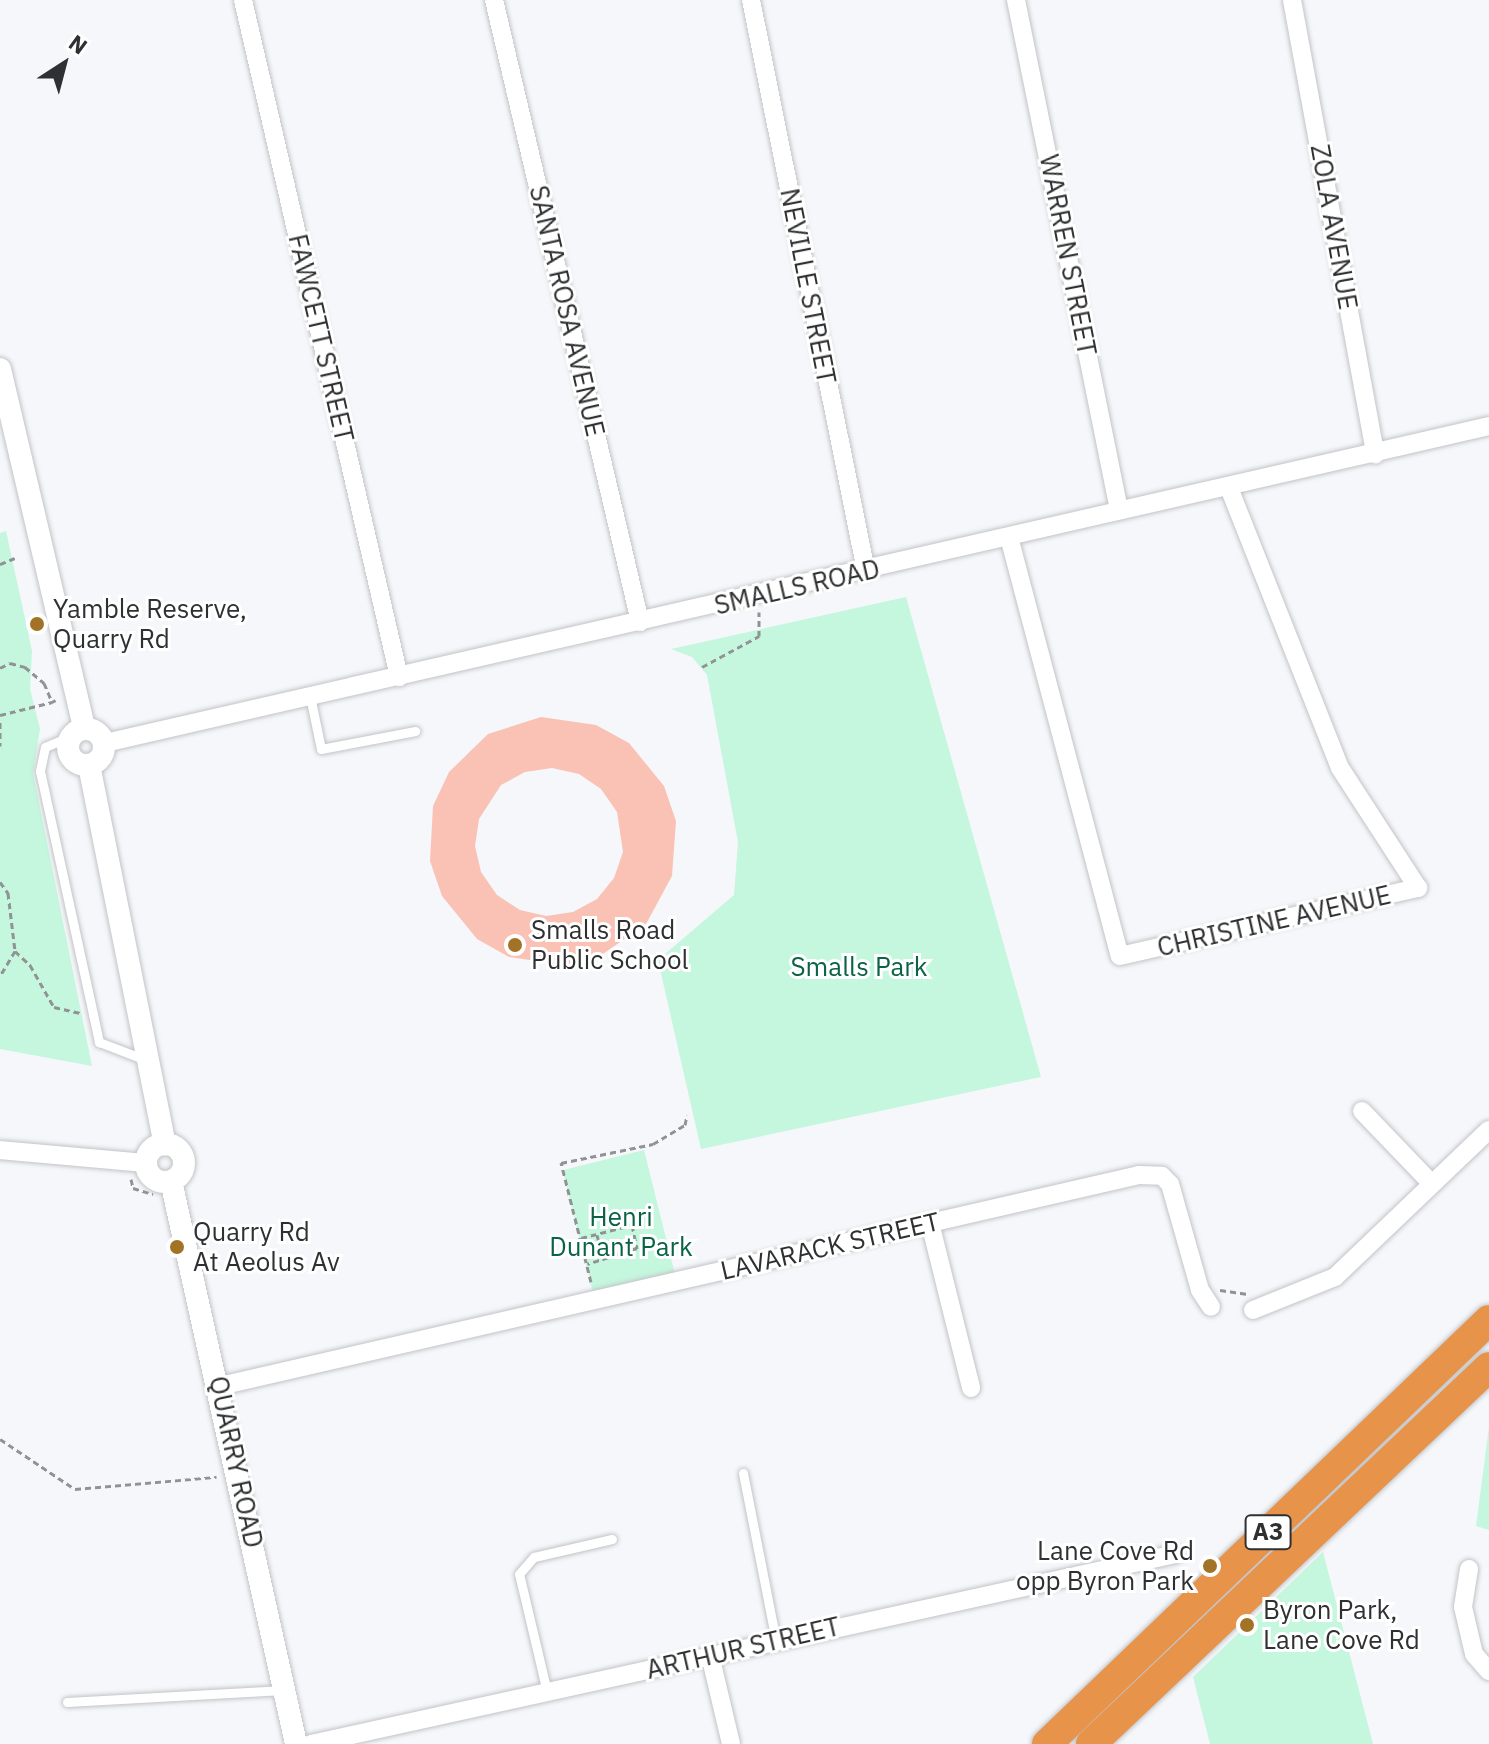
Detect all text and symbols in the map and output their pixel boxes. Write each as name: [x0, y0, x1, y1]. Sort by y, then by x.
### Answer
north arrow: [24, 24, 104, 104]
text: N: [63, 28, 93, 61]
street label: ZOLA AVENUE: [1304, 142, 1364, 312]
street label: WARREN STREET: [1033, 152, 1103, 358]
street label: SANTA ROSA AVENUE: [523, 182, 611, 440]
street label: NEVILLE STREET: [774, 186, 842, 386]
street label: FAWCETT STREET: [282, 231, 360, 445]
street label: SMALLS ROAD: [711, 553, 883, 621]
place label: Yamble Reserve, Quarry Rd: [53, 593, 247, 654]
marker: Yamble Reserve, Quarry Rd: [28, 615, 46, 633]
street label: CHRISTINE AVENUE: [1154, 879, 1394, 963]
place label: Smalls Road Public School: [531, 914, 689, 976]
marker: Smalls Road Public School: [506, 936, 524, 954]
park label: Smalls Park: [790, 951, 928, 983]
park label: Henri Dunant Park: [549, 1201, 693, 1262]
street label: LAVARACK STREET: [718, 1206, 942, 1286]
place label: Quarry Rd At Aeolus Av: [193, 1216, 340, 1278]
marker: Quarry Rd At Aeolus Av: [168, 1238, 186, 1256]
street label: QUARRY ROAD: [203, 1373, 269, 1551]
road number: A3: [1244, 1512, 1292, 1552]
place label: Lane Cove Rd opp Byron Park: [1016, 1535, 1194, 1596]
marker: Lane Cove Rd opp Byron Park: [1201, 1557, 1219, 1575]
place label: Byron Park, Lane Cove Rd: [1263, 1594, 1420, 1656]
street label: ARTHUR STREET: [643, 1611, 843, 1685]
marker: Byron Park, Lane Cove Rd: [1238, 1616, 1256, 1634]

